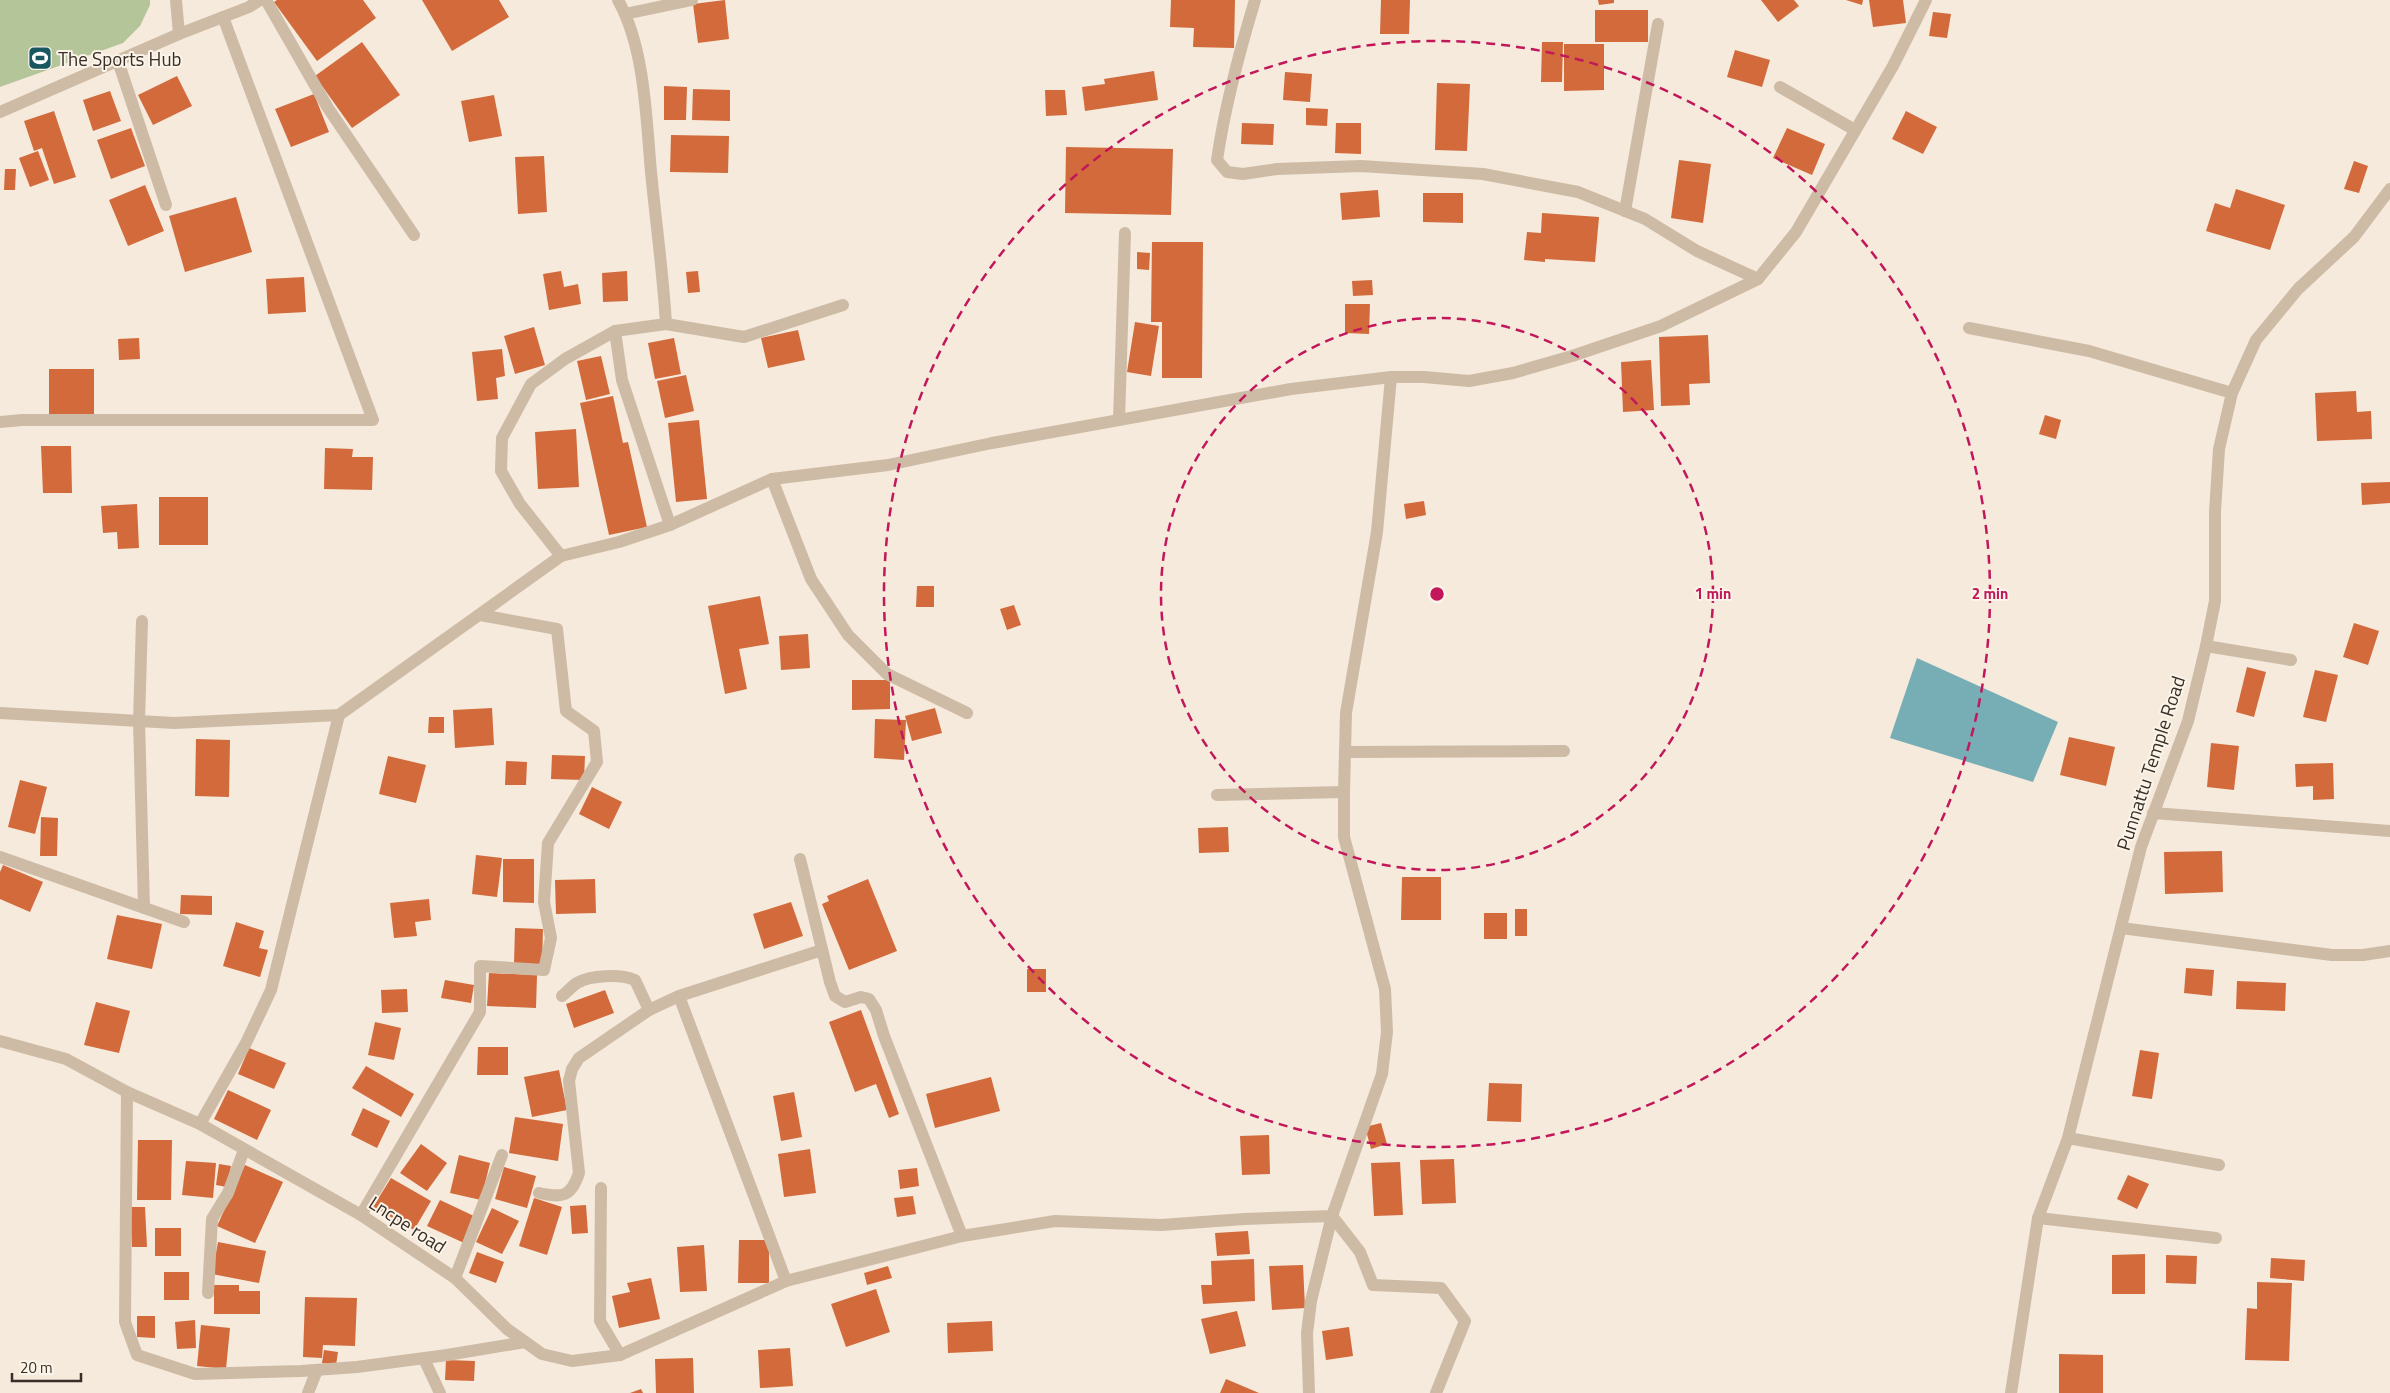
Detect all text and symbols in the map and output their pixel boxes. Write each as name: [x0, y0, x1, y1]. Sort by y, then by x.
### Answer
place label: The Sports Hub: [58, 44, 181, 73]
sports icon: The Sports Hub: [27, 45, 53, 71]
text: 1 min: [1695, 582, 1731, 605]
text: 2 min: [1972, 582, 2008, 605]
centre of rings: [1428, 585, 1446, 603]
street label: Punnattu Temple Road: [2108, 672, 2192, 854]
street label: Lncpe road: [363, 1188, 453, 1260]
scale bar: [12, 1350, 81, 1382]
text: 20 m: [20, 1356, 53, 1379]

